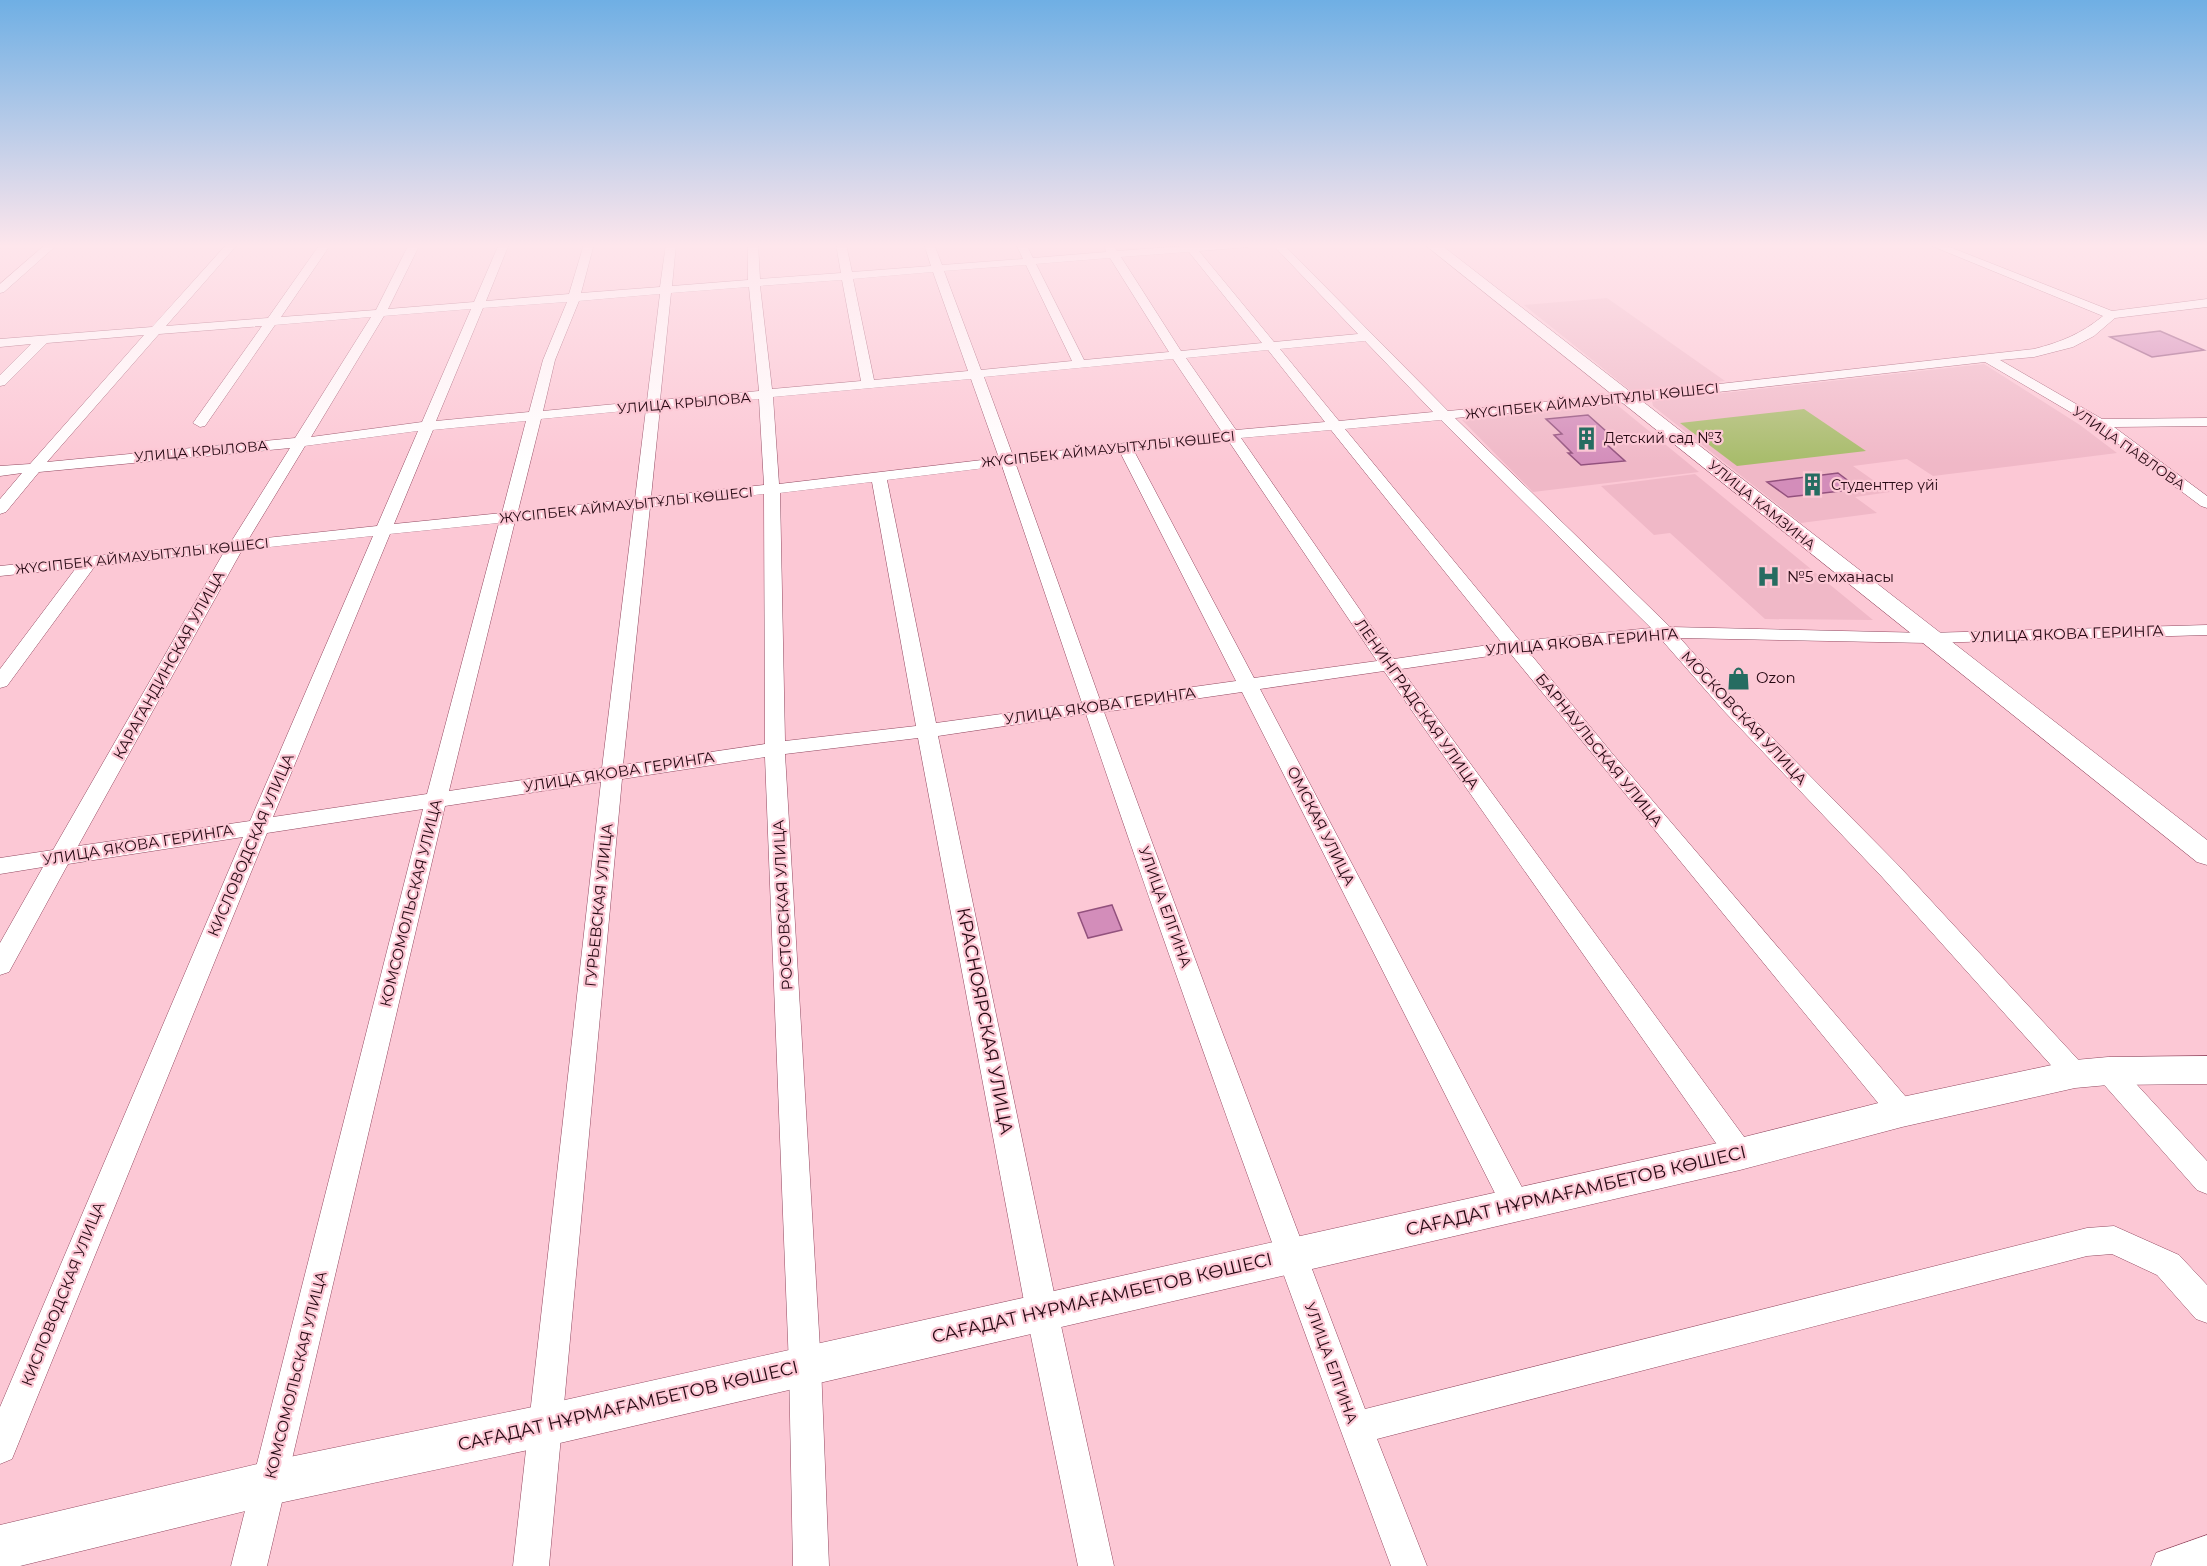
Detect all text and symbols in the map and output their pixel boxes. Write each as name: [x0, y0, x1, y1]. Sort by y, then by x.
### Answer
street label: ЖҮСІПБЕК АЙМАУЫТҰЛЫ КӨШЕСІ: [1464, 379, 1720, 423]
street label: УЛИЦА КРЫЛОВА: [616, 388, 752, 418]
street label: УЛИЦА ПАВЛОВА: [2069, 402, 2189, 494]
building icon: Детский сад №3: [1573, 425, 1599, 451]
street label: ЖҮСІПБЕК АЙМАУЫТҰЛЫ КӨШЕСІ: [980, 427, 1236, 471]
place label: Детский сад №3: [1604, 429, 1722, 447]
street label: УЛИЦА КРЫЛОВА: [133, 436, 269, 466]
street label: УЛИЦА КАМЗИНА: [1705, 456, 1820, 554]
building icon: Студенттер үйі: [1800, 472, 1826, 498]
place label: Студенттер үйі: [1831, 476, 1938, 494]
street label: ЖҮСІПБЕК АЙМАУЫТҰЛЫ КӨШЕСІ: [498, 483, 754, 527]
street label: ЖҮСІПБЕК АЙМАУЫТҰЛЫ КӨШЕСІ: [14, 534, 270, 578]
hospital icon: №5 емханасы: [1756, 564, 1782, 590]
street label: КАРАГАНДИНСКАЯ УЛИЦА: [109, 567, 228, 762]
place label: №5 емханасы: [1787, 567, 1894, 586]
street label: ЛЕНИНГРАДСКАЯ УЛИЦА: [1351, 615, 1484, 793]
street label: УЛИЦА ЯКОВА ГЕРИНГА: [1970, 621, 2164, 646]
street label: УЛИЦА ЯКОВА ГЕРИНГА: [1485, 624, 1679, 659]
street label: МОСКОВСКАЯ УЛИЦА: [1677, 647, 1811, 789]
shop icon: Ozon: [1725, 665, 1751, 691]
place label: Ozon: [1756, 668, 1796, 687]
street label: БАРНАУЛЬСКАЯ УЛИЦА: [1532, 669, 1667, 830]
street label: УЛИЦА ЯКОВА ГЕРИНГА: [1003, 683, 1197, 728]
street label: УЛИЦА ЯКОВА ГЕРИНГА: [522, 747, 716, 796]
street label: КИСЛОВОДСКАЯ УЛИЦА: [203, 750, 298, 939]
street label: ОМСКАЯ УЛИЦА: [1283, 763, 1360, 889]
street label: КОМСОМОЛЬСКАЯ УЛИЦА: [375, 797, 446, 1009]
street label: РОСТОВСКАЯ УЛИЦА: [769, 819, 796, 991]
street label: УЛИЦА ЯКОВА ГЕРИНГА: [41, 820, 235, 869]
street label: ГУРЬЕВСКАЯ УЛИЦА: [580, 822, 617, 988]
street label: УЛИЦА ЕЛГИНА: [1135, 844, 1196, 970]
street label: КРАСНОЯРСКАЯ УЛИЦА: [952, 906, 1018, 1137]
street label: САҒАДАТ НҰРМАҒАМБЕТОВ КӨШЕСІ: [1404, 1141, 1748, 1241]
street label: КИСЛОВОДСКАЯ УЛИЦА: [17, 1199, 108, 1389]
street label: САҒАДАТ НҰРМАҒАМБЕТОВ КӨШЕСІ: [930, 1248, 1274, 1348]
street label: КОМСОМОЛЬСКАЯ УЛИЦА: [260, 1269, 331, 1481]
street label: УЛИЦА ЕЛГИНА: [1301, 1300, 1362, 1426]
street label: САҒАДАТ НҰРМАҒАМБЕТОВ КӨШЕСІ: [456, 1356, 800, 1456]

